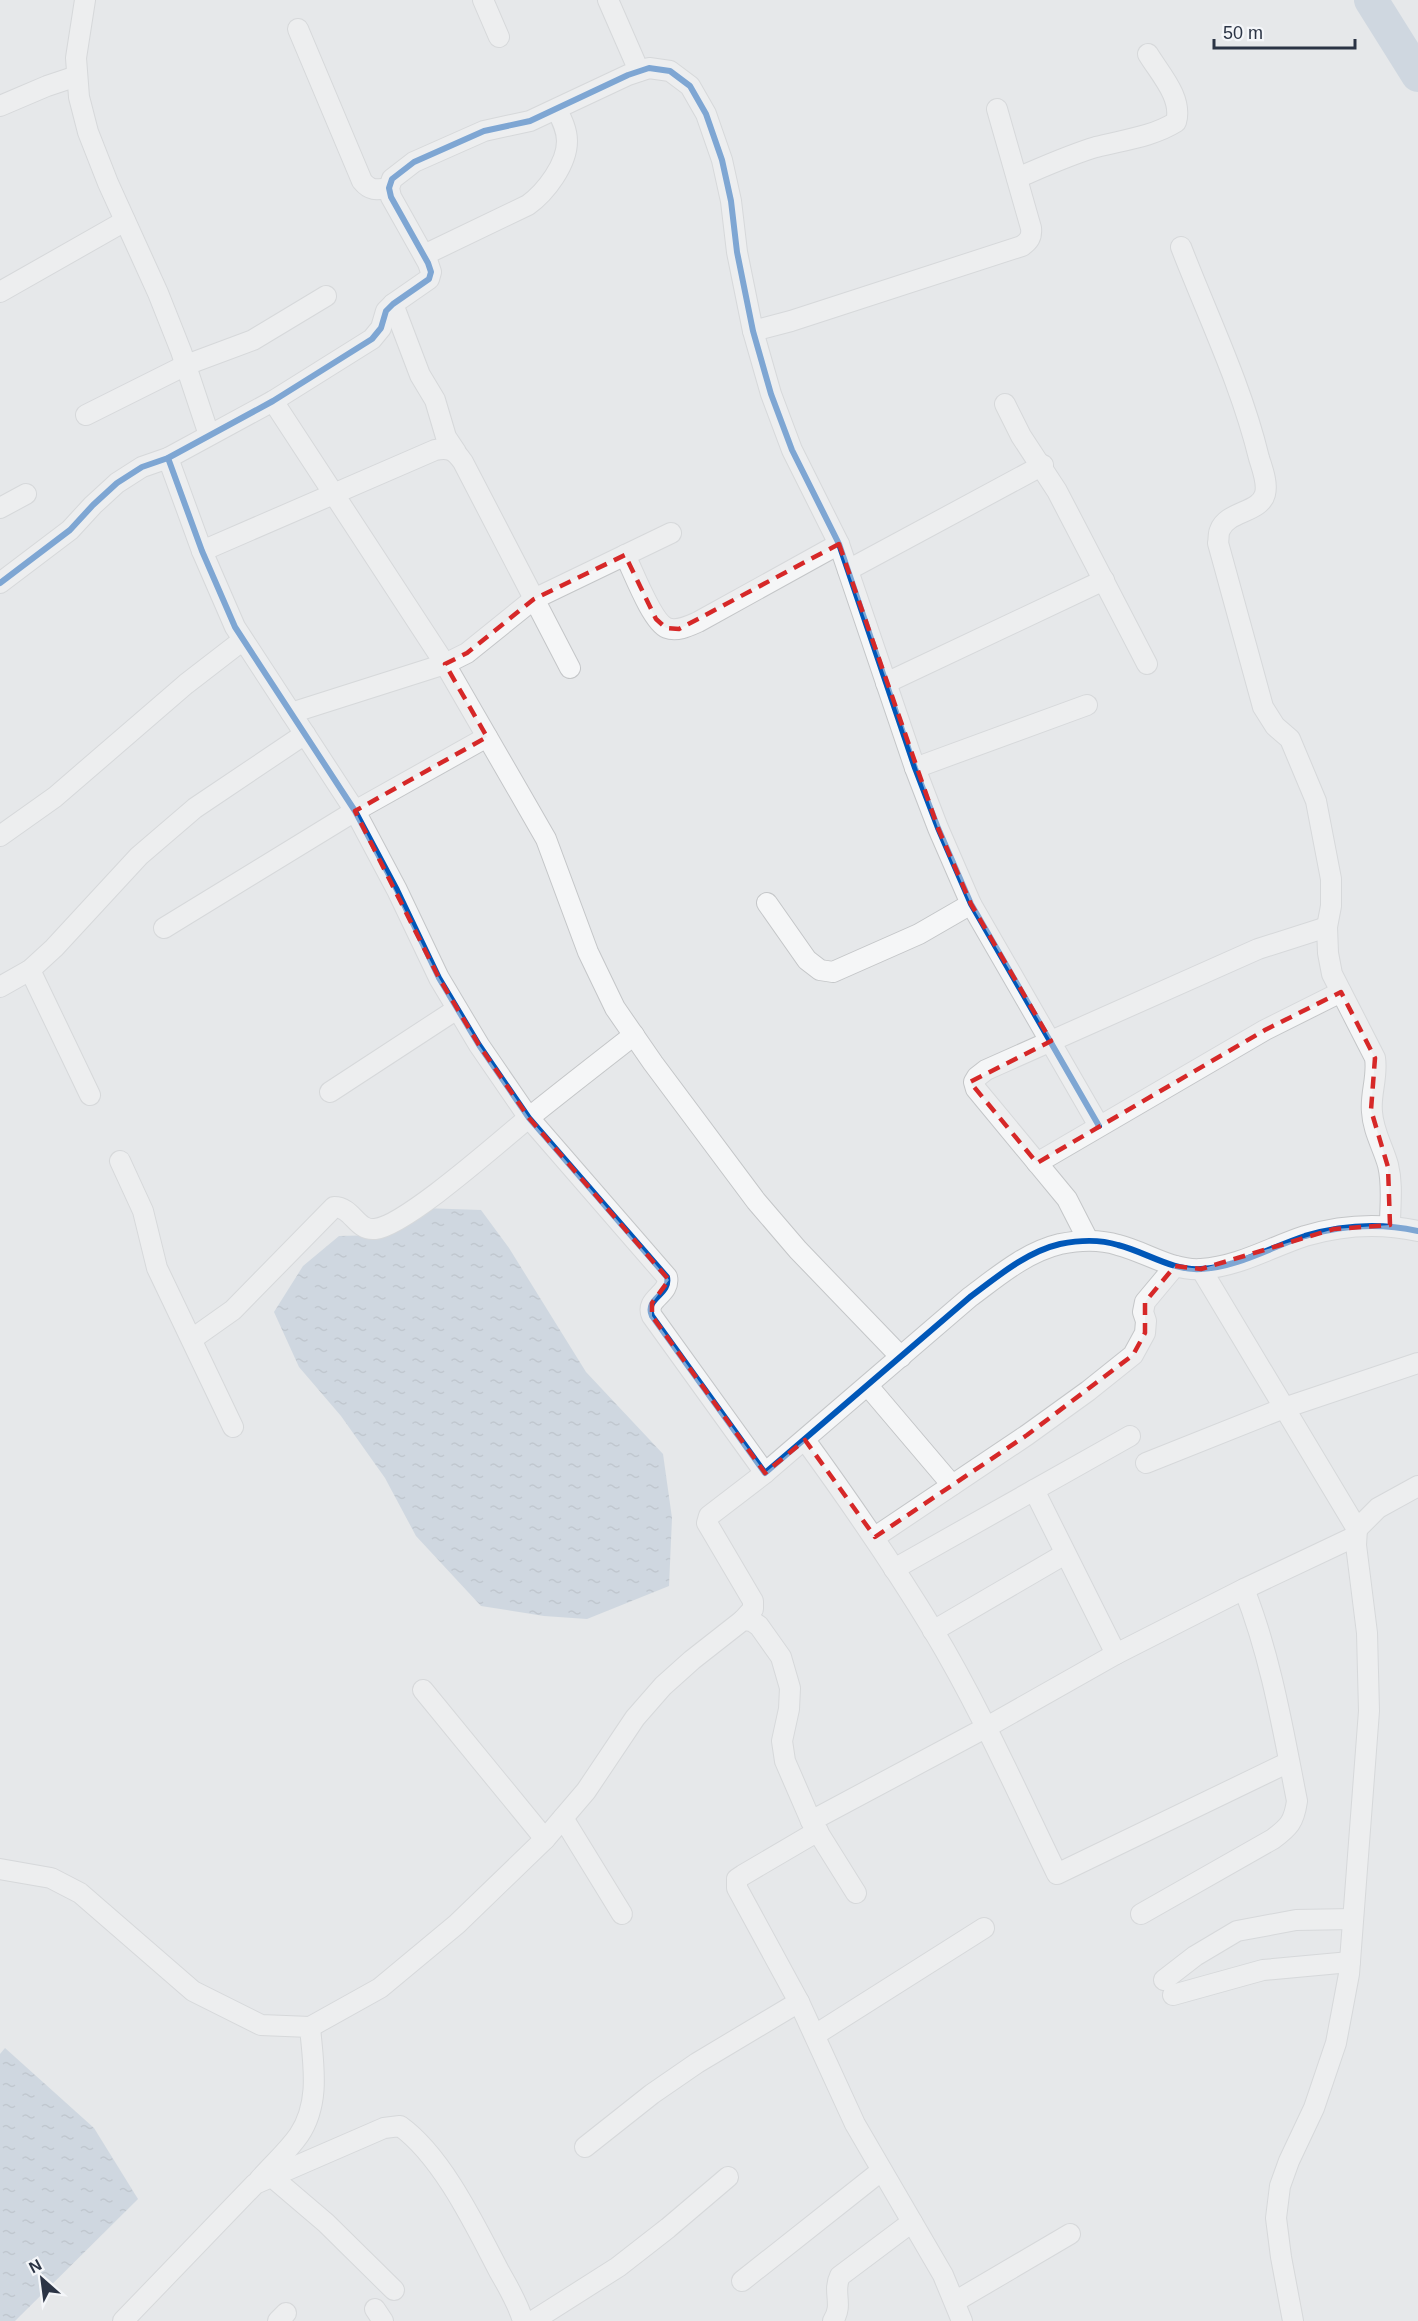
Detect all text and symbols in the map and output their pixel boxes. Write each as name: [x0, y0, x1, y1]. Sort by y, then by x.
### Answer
scale bar: [1214, 12, 1355, 50]
text: 50 m: [1223, 23, 1263, 43]
north arrow: [12, 2249, 72, 2309]
text: N: [26, 2256, 44, 2276]

